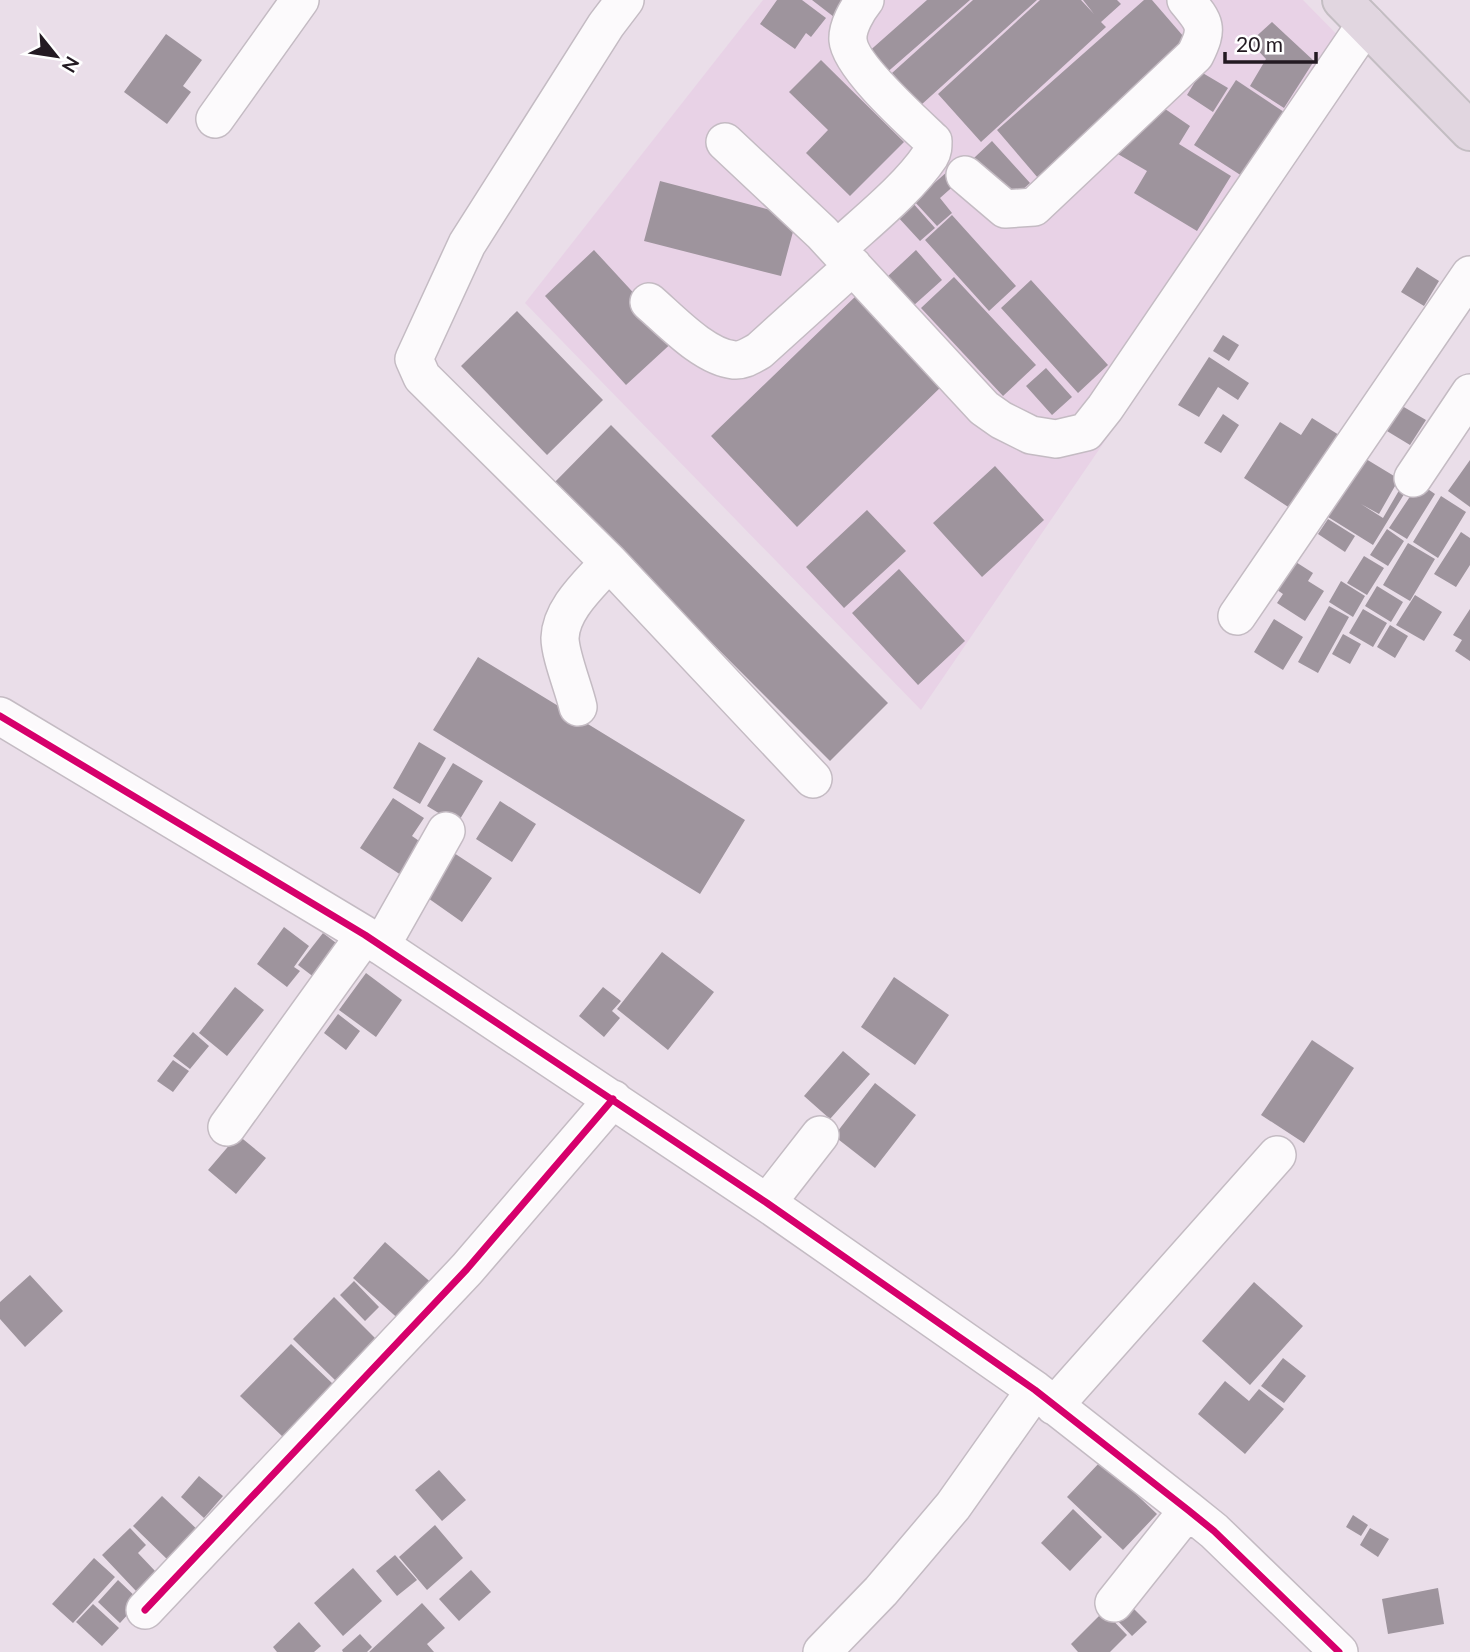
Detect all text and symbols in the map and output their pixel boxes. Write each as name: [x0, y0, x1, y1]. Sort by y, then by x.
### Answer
north arrow: [21, 21, 91, 91]
scale bar: [1225, 21, 1316, 65]
text: 20 m: [1236, 31, 1283, 56]
text: N: [58, 53, 85, 77]

